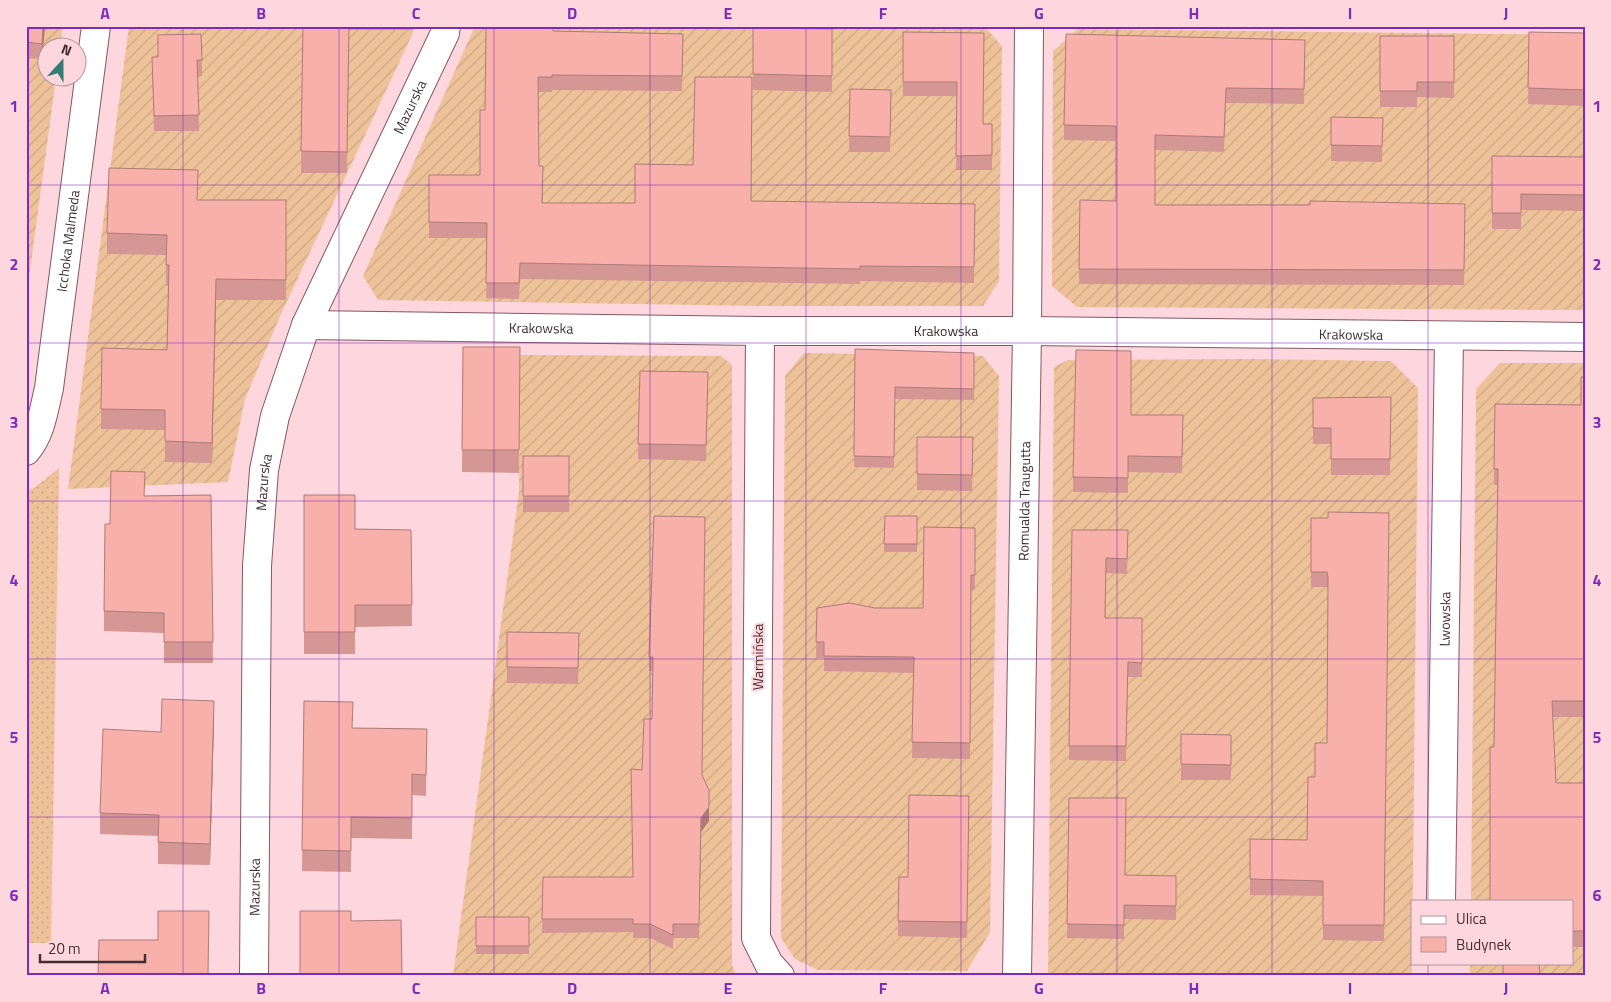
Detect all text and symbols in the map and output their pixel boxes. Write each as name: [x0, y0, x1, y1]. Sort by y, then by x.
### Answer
text: A: [100, 1, 110, 25]
text: B: [256, 1, 266, 25]
text: C: [412, 1, 421, 25]
text: D: [567, 1, 577, 25]
text: E: [724, 1, 733, 25]
text: F: [879, 1, 888, 25]
text: G: [1034, 1, 1044, 25]
text: H: [1189, 1, 1199, 25]
text: I: [1348, 1, 1352, 25]
text: J: [1504, 1, 1508, 25]
north arrow: [38, 38, 88, 88]
text: N: [59, 38, 75, 61]
street label: Mazurska: [387, 76, 431, 137]
text: 1: [10, 94, 18, 118]
text: 1: [1593, 94, 1601, 118]
street label: Icchoka Malmeda: [51, 189, 85, 293]
text: 2: [10, 252, 18, 276]
text: 2: [1593, 252, 1601, 276]
street label: Krakowska: [509, 317, 573, 339]
street label: Krakowska: [914, 320, 978, 341]
street label: Krakowska: [1319, 323, 1383, 345]
text: 3: [10, 410, 18, 434]
text: 3: [1593, 410, 1601, 434]
street label: Romualda Traugutta: [1012, 441, 1035, 561]
street label: Mazurska: [250, 452, 277, 512]
text: 4: [10, 568, 19, 592]
text: 4: [1593, 568, 1602, 592]
street label: Lwowska: [1434, 591, 1455, 647]
street label: Warmińska: [747, 624, 768, 690]
text: 5: [10, 725, 19, 749]
text: 5: [1593, 725, 1602, 749]
street label: Mazurska: [243, 858, 265, 916]
text: 6: [10, 883, 19, 907]
text: 6: [1593, 883, 1602, 907]
legend: [1411, 900, 1574, 964]
text: Ulica: [1456, 907, 1487, 930]
scale bar: [40, 932, 145, 964]
text: Budynek: [1456, 933, 1511, 956]
text: 20 m: [48, 937, 81, 960]
text: A: [100, 976, 110, 1000]
text: B: [256, 976, 266, 1000]
text: C: [412, 976, 421, 1000]
text: D: [567, 976, 577, 1000]
text: E: [724, 976, 733, 1000]
text: F: [879, 976, 888, 1000]
text: G: [1034, 976, 1044, 1000]
text: H: [1189, 976, 1199, 1000]
text: I: [1348, 976, 1352, 1000]
text: J: [1504, 976, 1508, 1000]

